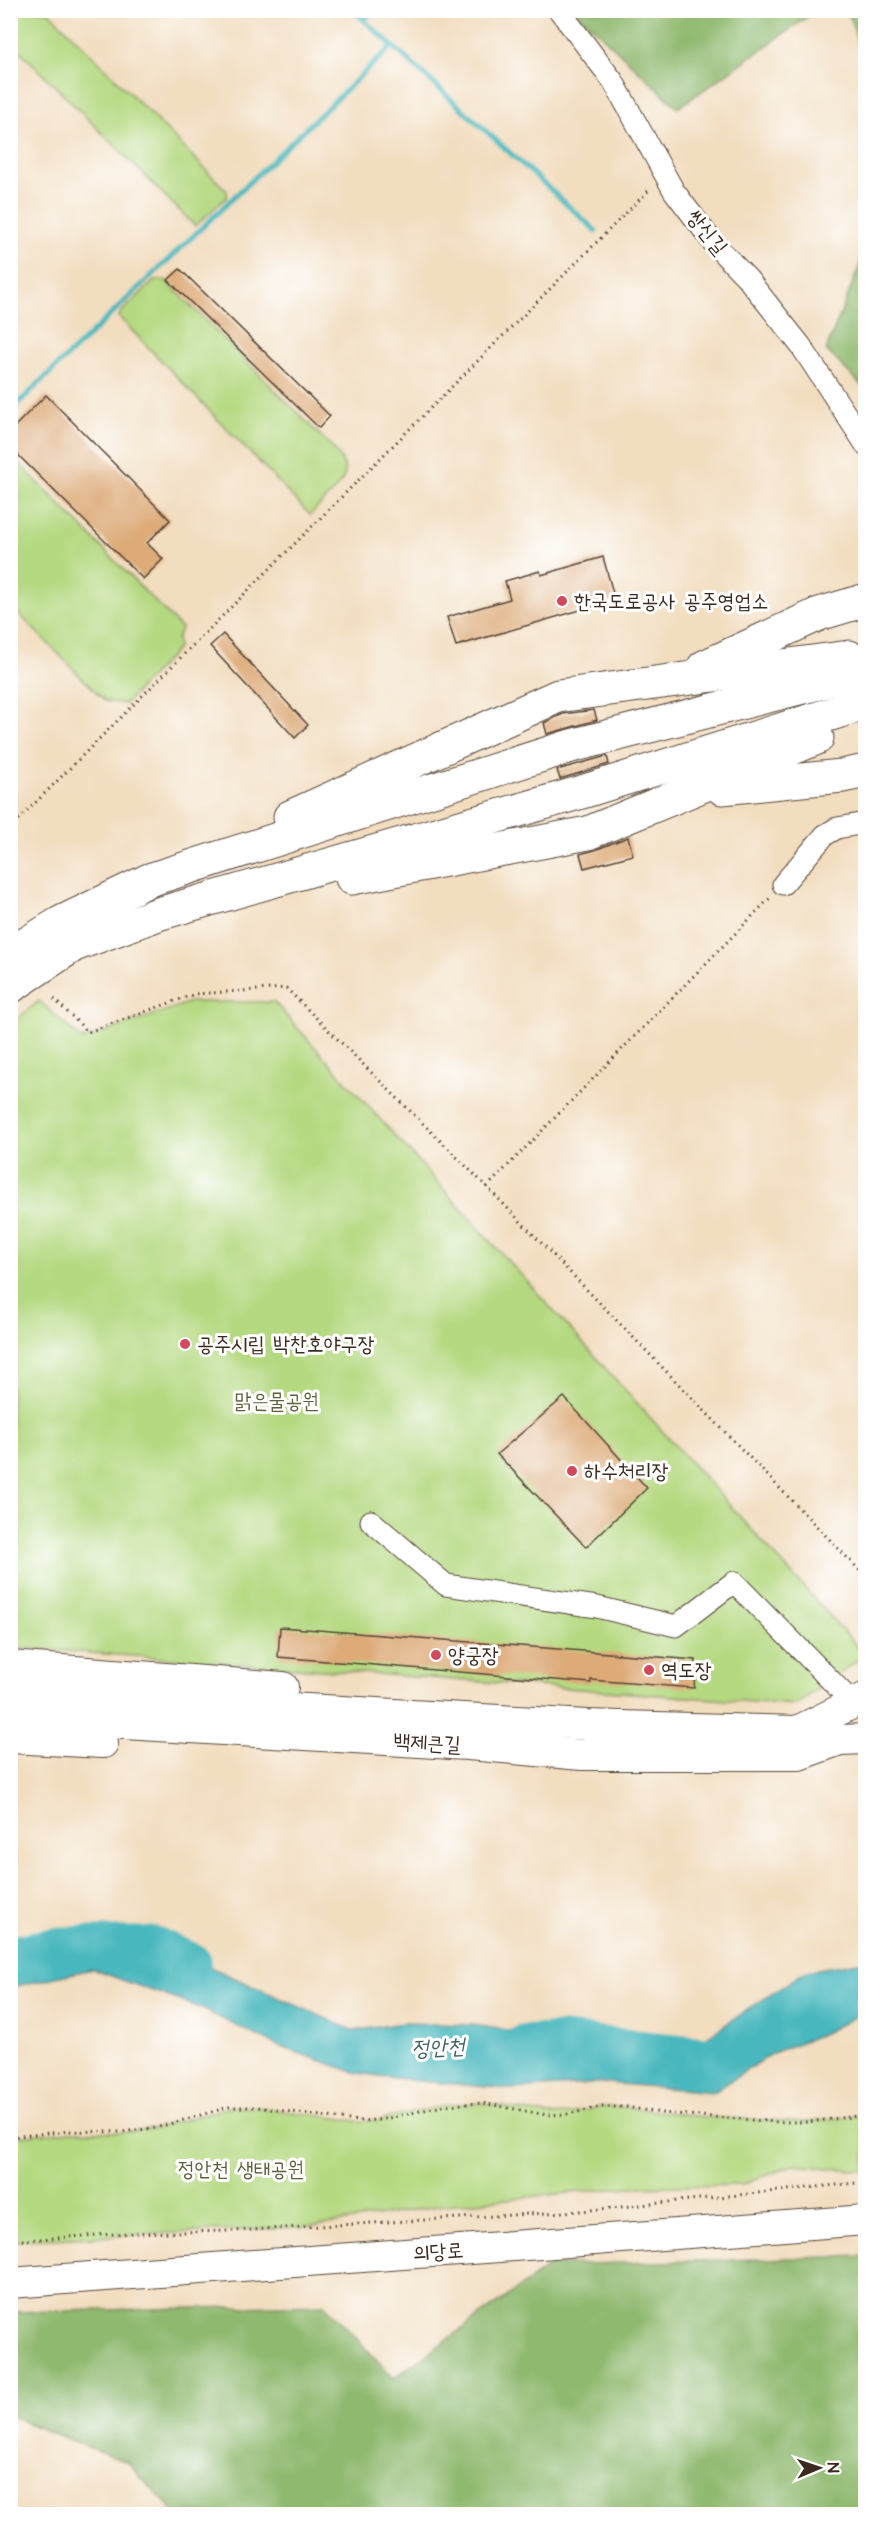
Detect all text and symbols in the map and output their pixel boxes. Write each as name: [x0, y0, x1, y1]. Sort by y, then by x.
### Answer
street label: 쌍신길: [680, 203, 734, 261]
place label: 한국도로공사 공주영업소: [574, 587, 768, 616]
marker: 한국도로공사 공주영업소: [555, 594, 569, 608]
place label: 공주시립 박찬호야구장: [197, 1330, 374, 1359]
marker: 공주시립 박찬호야구장: [178, 1337, 192, 1351]
park label: 맑은물공원: [235, 1387, 319, 1416]
place label: 하수처리장: [584, 1457, 669, 1486]
marker: 하수처리장: [565, 1464, 579, 1478]
place label: 양궁장: [448, 1641, 499, 1670]
marker: 양궁장: [429, 1648, 443, 1662]
place label: 역도장: [661, 1656, 712, 1685]
marker: 역도장: [642, 1663, 656, 1677]
street label: 백제큰길: [392, 1727, 462, 1759]
water label: 정안천: [411, 2031, 468, 2065]
park label: 정안천 생태공원: [178, 2155, 304, 2184]
street label: 의당로: [412, 2236, 464, 2268]
north arrow: [789, 2438, 849, 2498]
text: N: [822, 2462, 844, 2473]

